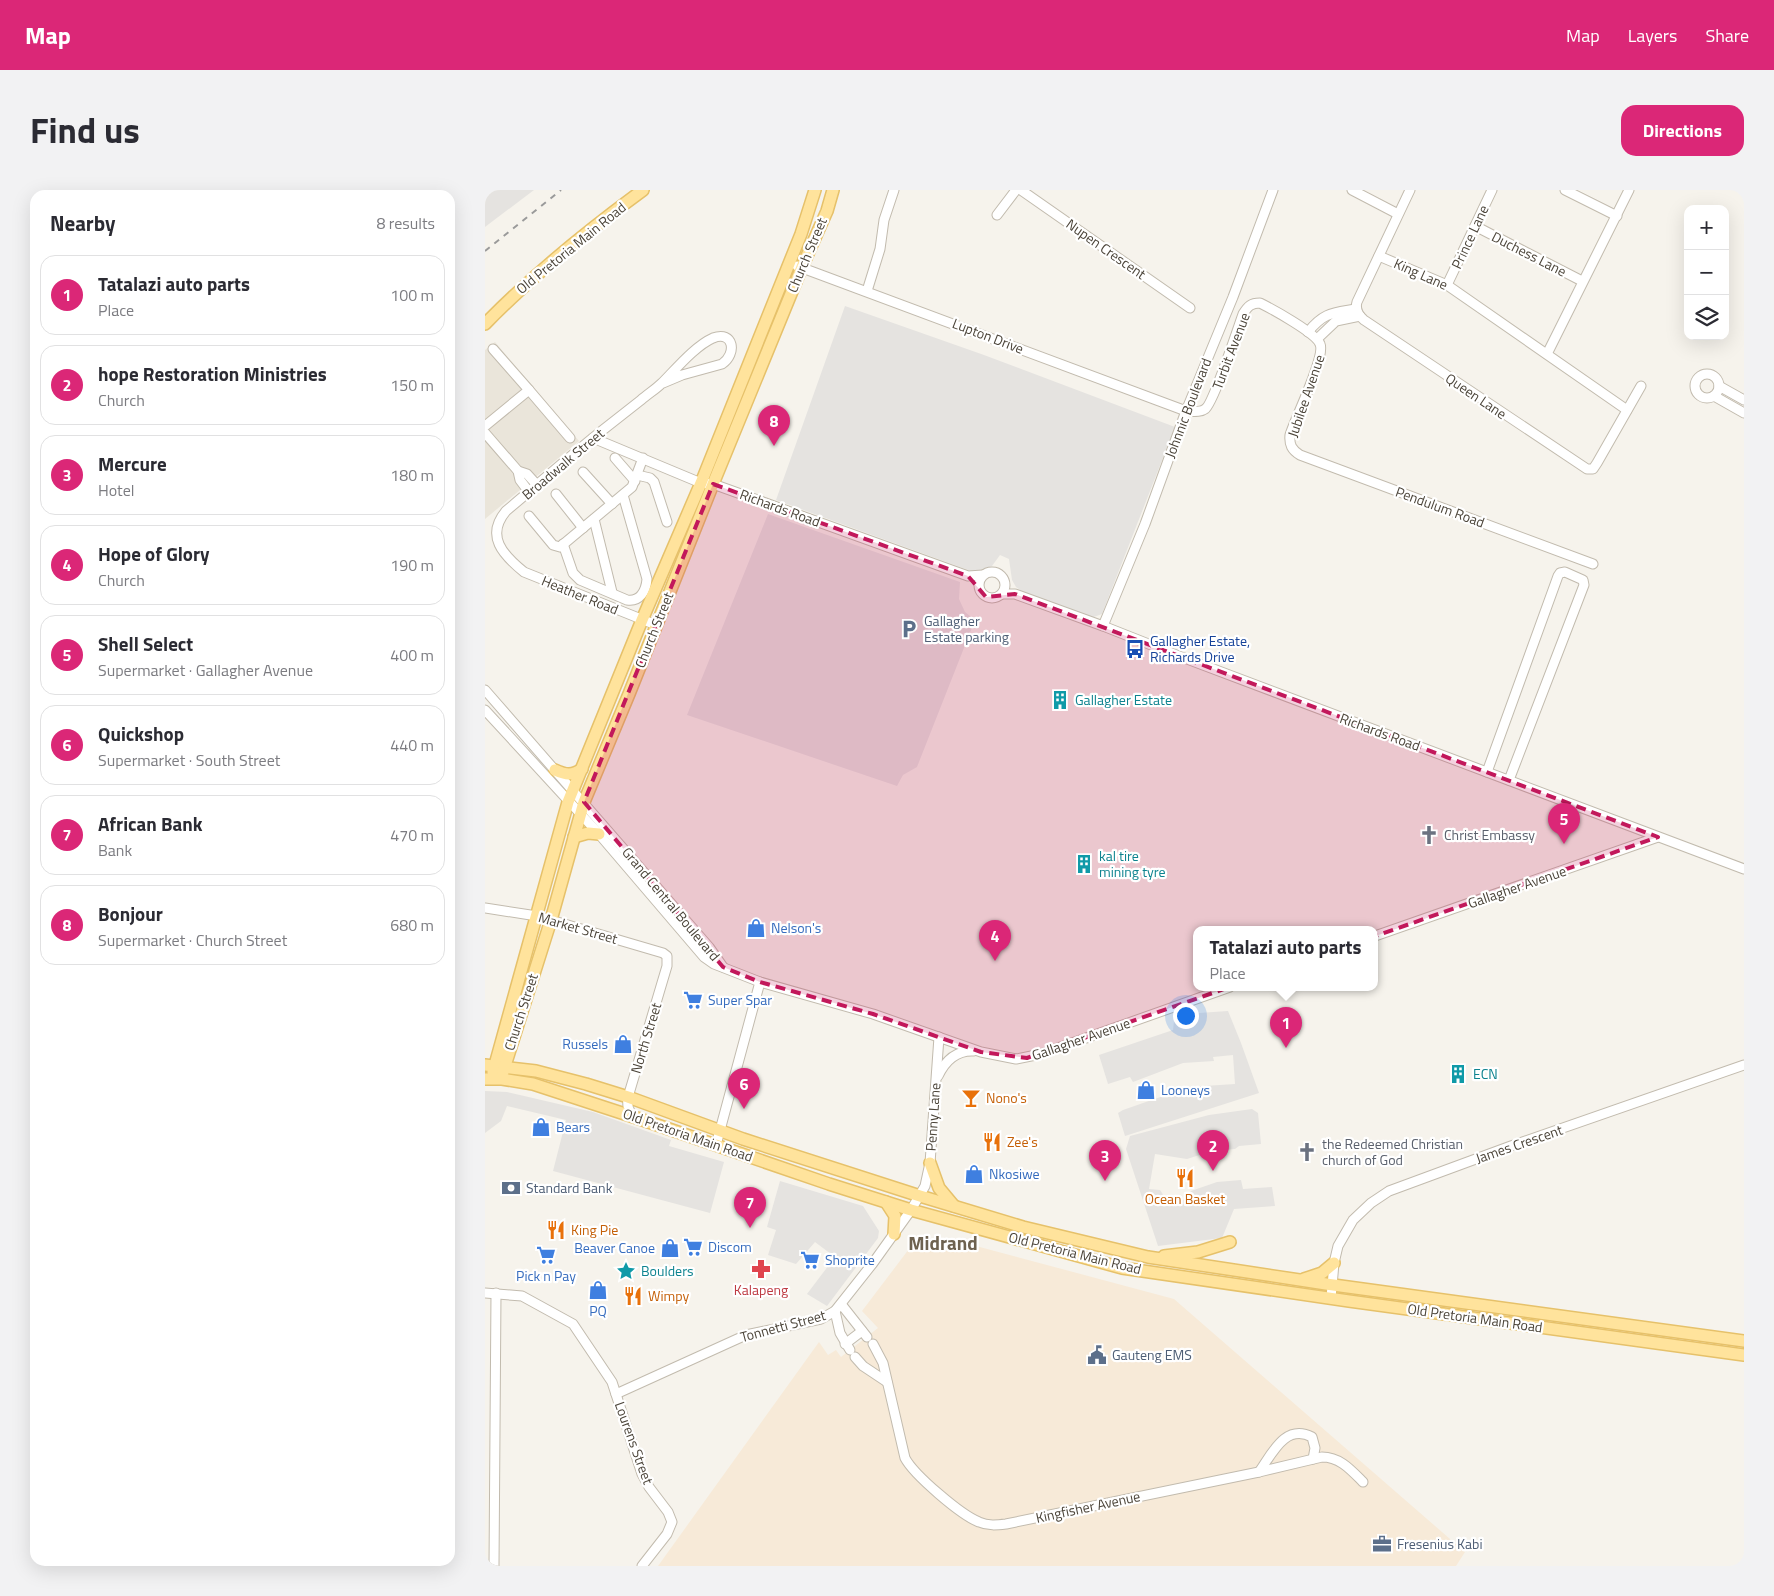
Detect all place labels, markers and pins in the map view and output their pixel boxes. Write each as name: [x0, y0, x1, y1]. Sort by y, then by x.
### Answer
pin: 8: [758, 405, 790, 446]
place label: Gallagher Estate parking: [924, 610, 1009, 647]
parking icon: Gallagher Estate parking: [898, 618, 920, 640]
place label: Gallagher Estate, Richards Drive: [1150, 630, 1250, 667]
bus stop icon: Gallagher Estate, Richards Drive: [1124, 638, 1146, 660]
building icon: Gallagher Estate: [1049, 689, 1071, 711]
place label: Gallagher Estate: [1075, 689, 1172, 710]
pin: 5: [1548, 803, 1580, 844]
church icon: Christ Embassy: [1418, 824, 1440, 846]
place label: Christ Embassy: [1444, 824, 1535, 845]
place label: kal tire mining tyre: [1099, 845, 1166, 882]
building icon: kal tire mining tyre: [1073, 853, 1095, 875]
shop icon: Nelson's: [745, 917, 767, 939]
place label: Nelson's: [771, 917, 821, 938]
pin: 4: [979, 920, 1011, 961]
supermarket icon: Super Spar: [682, 989, 704, 1011]
place label: Super Spar: [708, 989, 772, 1010]
pin: 1: [1270, 1007, 1302, 1048]
place label: Russels: [562, 1033, 608, 1054]
shop icon: Russels: [612, 1033, 634, 1055]
building icon: ECN: [1447, 1063, 1469, 1085]
place label: ECN: [1473, 1063, 1498, 1084]
pin: 6: [728, 1068, 760, 1109]
shop icon: Looneys: [1135, 1079, 1157, 1101]
place label: Looneys: [1161, 1079, 1210, 1100]
bar icon: Nono's: [960, 1087, 982, 1109]
place label: Nono's: [986, 1087, 1027, 1108]
shop icon: Bears: [530, 1116, 552, 1138]
place label: Bears: [556, 1116, 590, 1137]
pin: 2: [1197, 1130, 1229, 1171]
restaurant icon: Zee's: [981, 1131, 1003, 1153]
place label: Zee's: [1007, 1131, 1038, 1152]
place label: the Redeemed Christian church of God: [1322, 1133, 1463, 1170]
pin: 3: [1089, 1140, 1121, 1181]
church icon: the Redeemed Christian church of God: [1296, 1141, 1318, 1163]
shop icon: Nkosiwe: [963, 1163, 985, 1185]
place label: Nkosiwe: [989, 1163, 1040, 1184]
restaurant icon: Ocean Basket: [1174, 1167, 1196, 1189]
bank icon: Standard Bank: [500, 1177, 522, 1199]
place label: Standard Bank: [526, 1177, 613, 1198]
pin: 7: [734, 1187, 766, 1228]
place label: Ocean Basket: [1145, 1188, 1225, 1209]
restaurant icon: King Pie: [545, 1219, 567, 1241]
place label: King Pie: [571, 1219, 618, 1240]
supermarket icon: Discom: [682, 1236, 704, 1258]
place label: Discom: [708, 1236, 752, 1257]
place label: Beaver Canoe: [574, 1237, 655, 1258]
shop icon: Beaver Canoe: [659, 1237, 681, 1259]
supermarket icon: Pick n Pay: [535, 1244, 557, 1266]
supermarket icon: Shoprite: [799, 1249, 821, 1271]
place label: Shoprite: [825, 1249, 875, 1270]
pharmacy icon: Kalapeng: [750, 1258, 772, 1280]
place icon: Boulders: [615, 1260, 637, 1282]
place label: Boulders: [641, 1260, 694, 1281]
place label: Pick n Pay: [516, 1265, 576, 1286]
shop icon: PQ: [587, 1279, 609, 1301]
place label: Kalapeng: [734, 1279, 788, 1300]
restaurant icon: Wimpy: [622, 1285, 644, 1307]
place label: Wimpy: [648, 1285, 689, 1306]
place label: PQ: [589, 1300, 607, 1321]
public building icon: Gauteng EMS: [1086, 1344, 1108, 1366]
place label: Gauteng EMS: [1112, 1344, 1192, 1365]
office icon: Fresenius Kabi: [1371, 1533, 1393, 1555]
place label: Fresenius Kabi: [1397, 1533, 1482, 1554]

